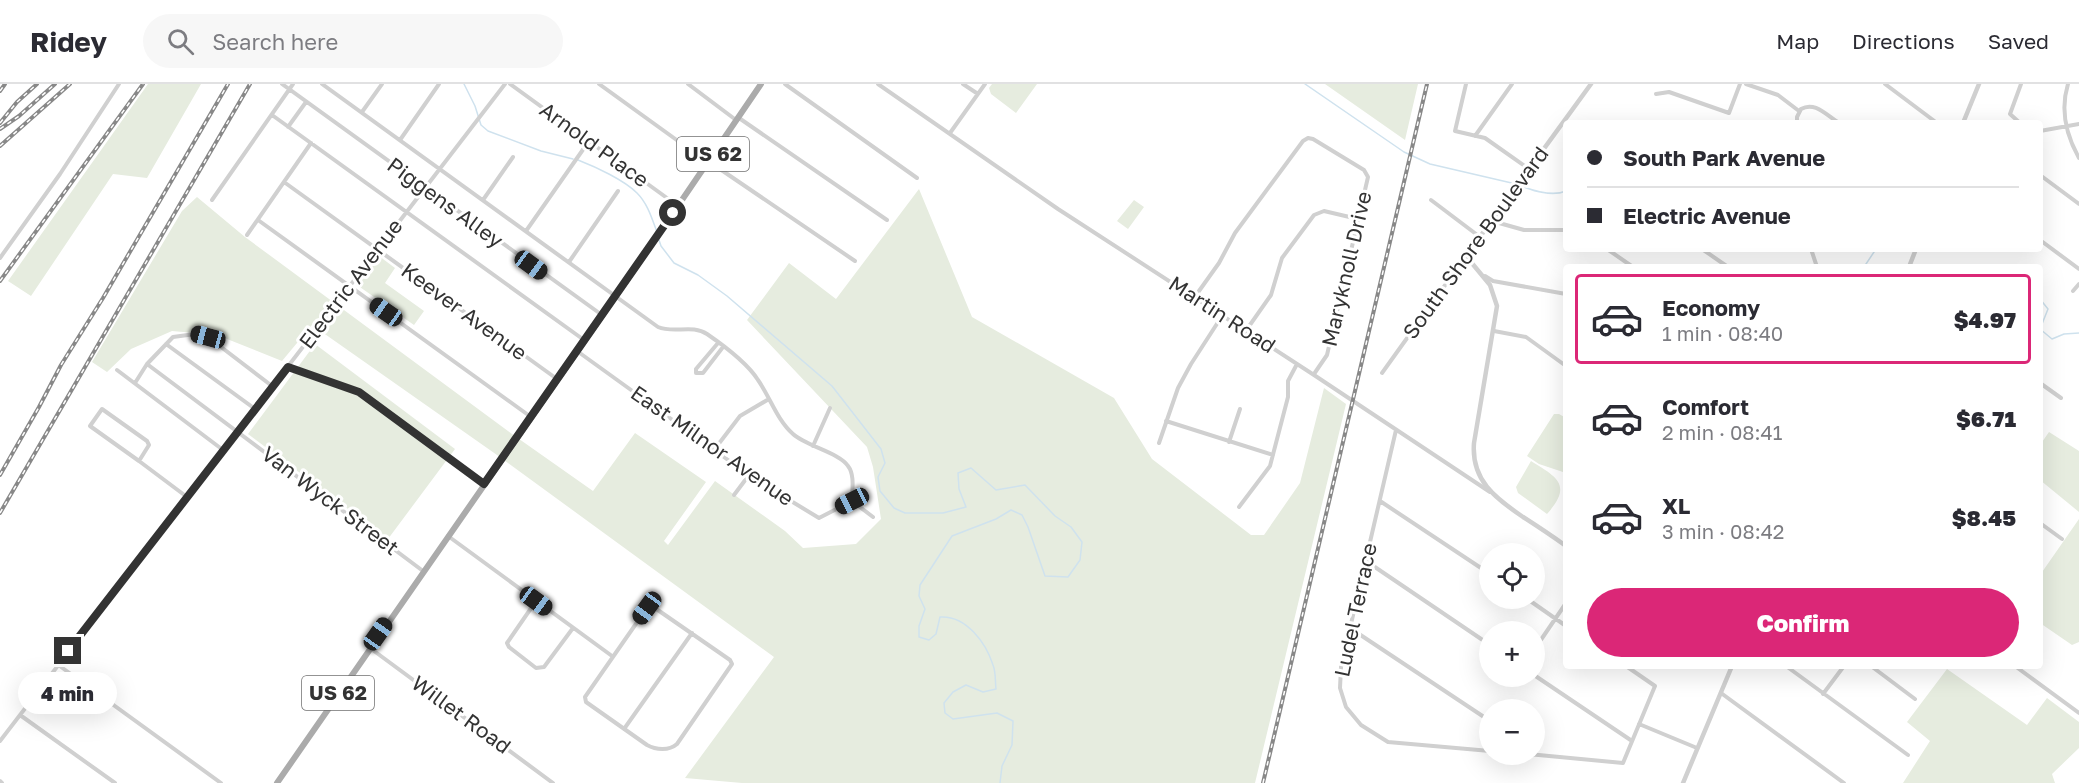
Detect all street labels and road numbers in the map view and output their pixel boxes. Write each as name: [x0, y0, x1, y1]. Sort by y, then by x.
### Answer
street label: Arnold Place: [535, 96, 654, 192]
road number: US 62: [677, 137, 749, 171]
street label: South Shore Boulevard: [1397, 141, 1554, 344]
street label: Piggens Alley: [382, 151, 509, 253]
street label: Maryknoll Drive: [1316, 189, 1377, 349]
street label: Electric Avenue: [293, 213, 408, 354]
street label: Keever Avenue: [397, 257, 533, 366]
street label: Martin Road: [1164, 270, 1281, 358]
street label: East Milnor Avenue: [626, 379, 799, 511]
street label: Van Wyck Street: [257, 440, 404, 560]
street label: Ludel Terrace: [1328, 540, 1382, 679]
street label: Willet Road: [407, 669, 516, 759]
road number: US 62: [302, 676, 374, 710]

